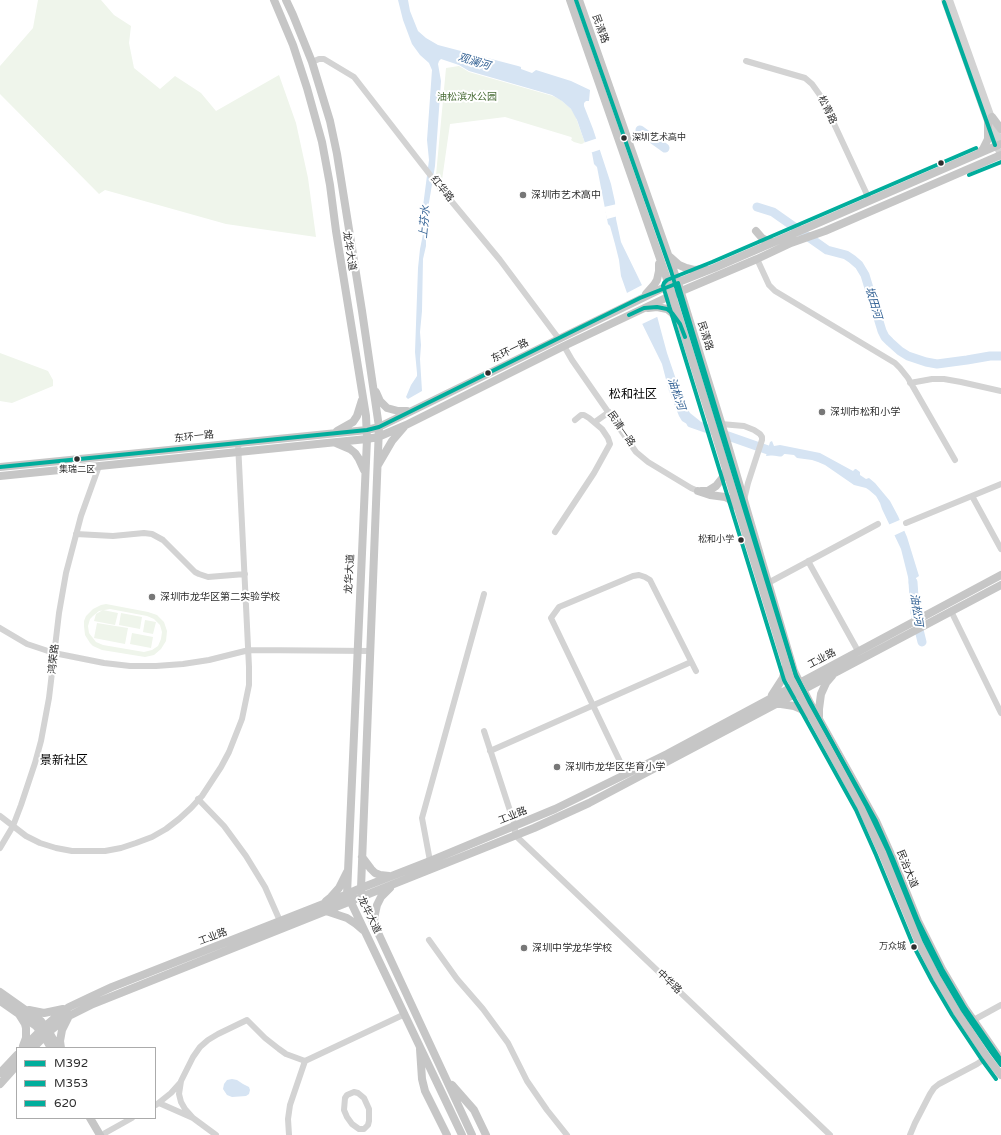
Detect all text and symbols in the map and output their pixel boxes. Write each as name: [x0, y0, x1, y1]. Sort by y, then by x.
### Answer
street label: 民清路: [589, 13, 611, 45]
water label: 观澜河: [456, 51, 492, 73]
park label: 油松滨水公园: [437, 91, 497, 103]
street label: 松青路: [815, 94, 839, 126]
marker: 深圳艺术高中: [619, 133, 629, 143]
place label: 深圳艺术高中: [632, 133, 686, 143]
unlabelled marker: [936, 158, 946, 168]
street label: 红华路: [428, 174, 456, 204]
place label: 深圳市艺术高中: [531, 189, 601, 201]
marker: 深圳市艺术高中: [518, 190, 528, 200]
water label: 上芬水: [417, 205, 433, 239]
street label: 龙华大道: [340, 230, 358, 272]
water label: 坂田河: [862, 285, 884, 321]
street label: 民清路: [695, 320, 715, 352]
street label: 东环一路: [489, 337, 531, 365]
unlabelled marker: [483, 368, 493, 378]
water label: 油松河: [664, 376, 688, 412]
district label: 松和社区: [609, 388, 657, 402]
place label: 深圳市松和小学: [830, 406, 900, 418]
marker: 深圳市松和小学: [817, 407, 827, 417]
street label: 民清一路: [605, 409, 637, 449]
street label: 东环一路: [173, 429, 215, 445]
marker: 集瑞二区: [72, 454, 82, 464]
place label: 集瑞二区: [59, 465, 95, 475]
place label: 松和小学: [698, 535, 734, 545]
marker: 松和小学: [736, 535, 746, 545]
street label: 龙华大道: [343, 554, 357, 594]
place label: 深圳市龙华区第二实验学校: [160, 591, 280, 603]
marker: 深圳市龙华区第二实验学校: [147, 592, 157, 602]
water label: 油松河: [907, 593, 925, 627]
street label: 鸿荣路: [46, 643, 62, 675]
street label: 工业路: [806, 647, 838, 671]
district label: 景新社区: [40, 754, 88, 768]
place label: 深圳市龙华区华育小学: [565, 761, 665, 773]
marker: 深圳市龙华区华育小学: [552, 762, 562, 772]
street label: 工业路: [497, 805, 529, 827]
street label: 民治大道: [894, 848, 920, 890]
street label: 龙华大道: [355, 894, 383, 936]
street label: 工业路: [197, 926, 229, 948]
place label: 深圳中学龙华学校: [532, 942, 612, 954]
place label: 万众城: [879, 942, 906, 952]
marker: 万众城: [909, 942, 919, 952]
marker: 深圳中学龙华学校: [519, 943, 529, 953]
street label: 中华路: [654, 967, 684, 997]
legend: [16, 1047, 156, 1119]
text: M392: [54, 1056, 88, 1070]
text: M353: [54, 1076, 88, 1090]
text: 620: [54, 1096, 77, 1110]

